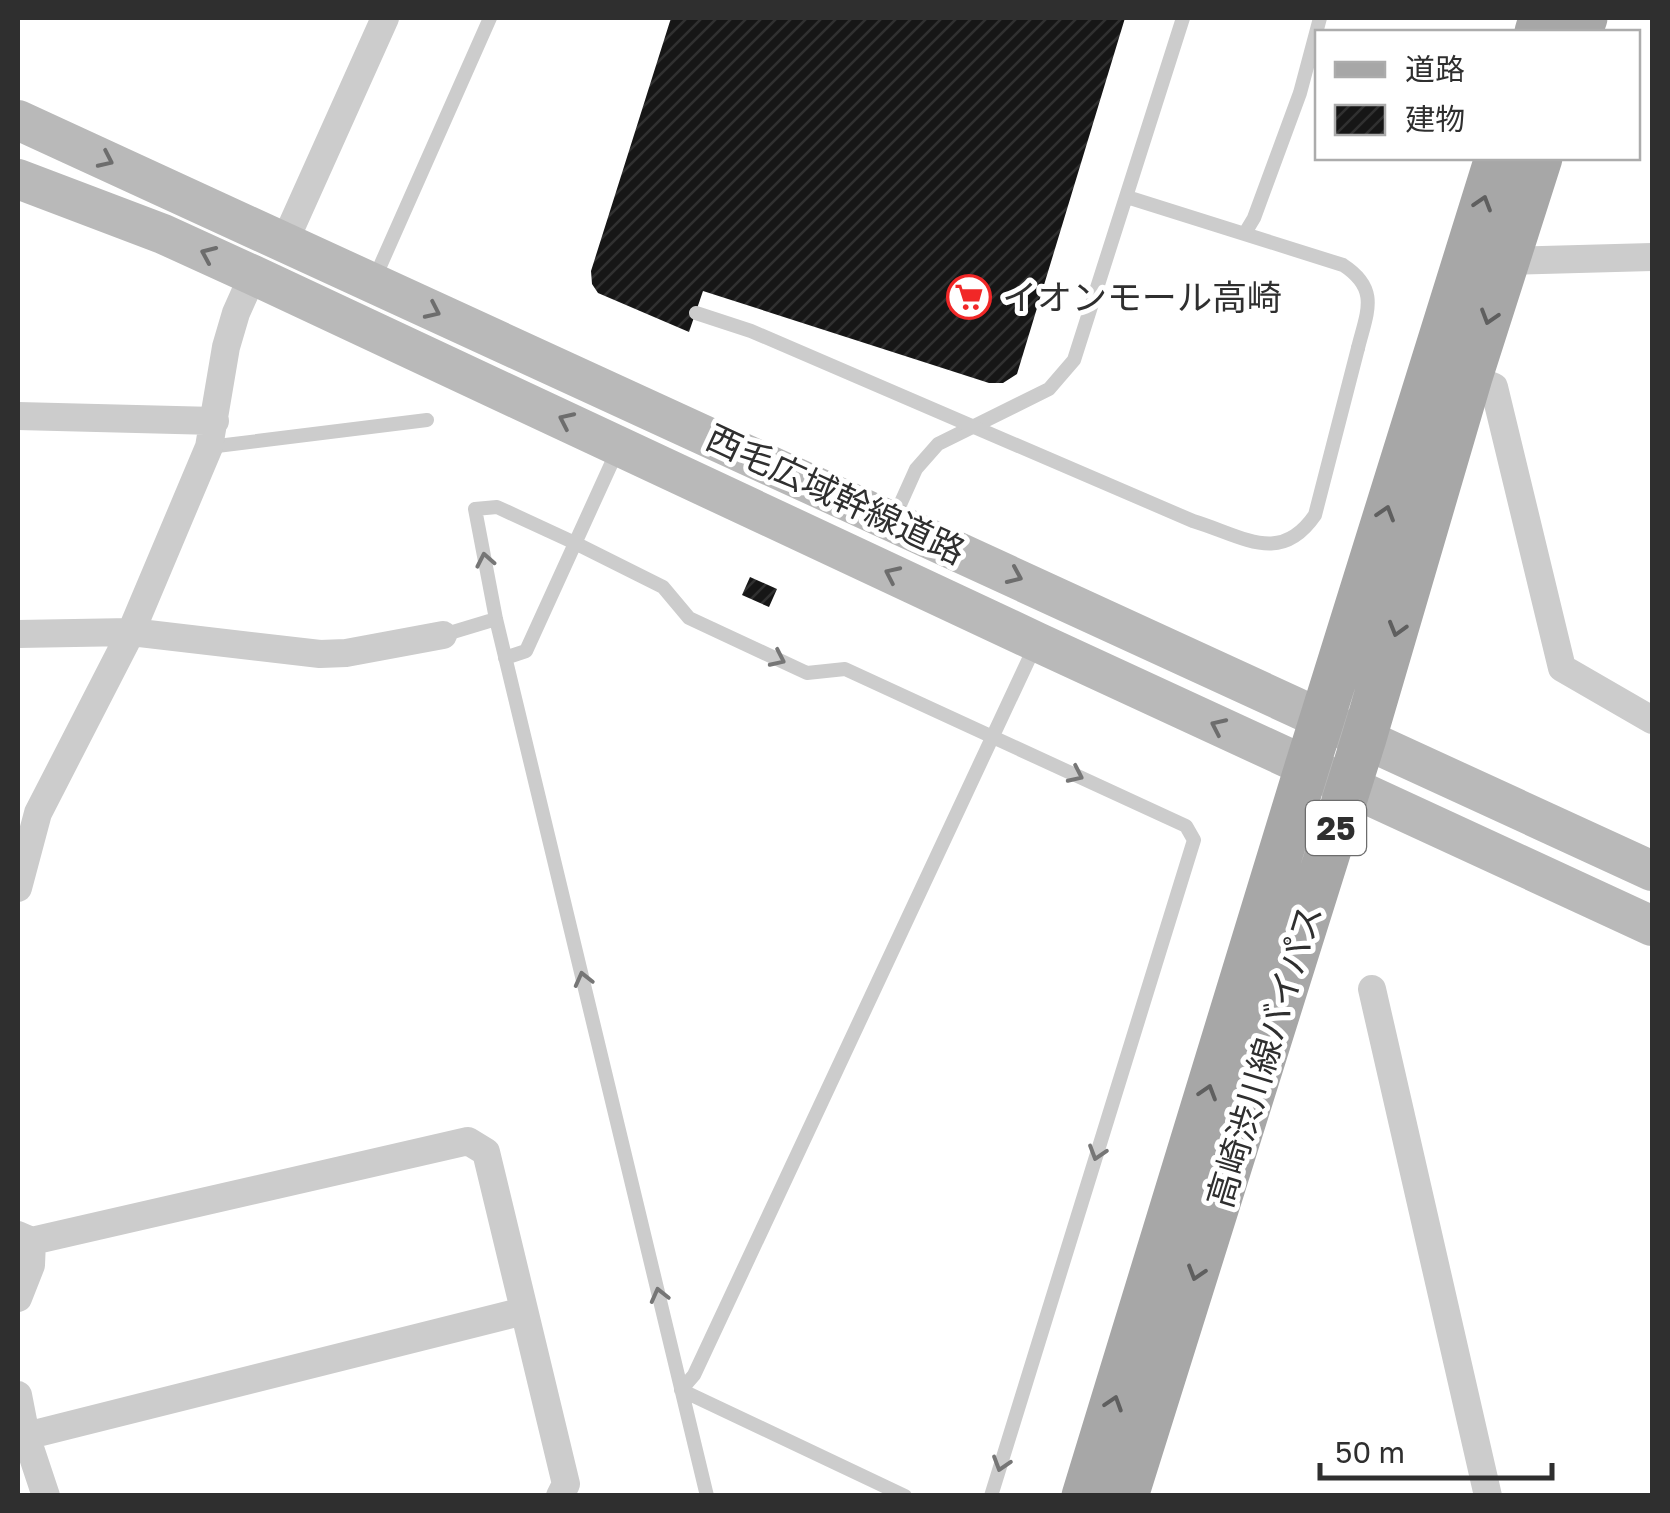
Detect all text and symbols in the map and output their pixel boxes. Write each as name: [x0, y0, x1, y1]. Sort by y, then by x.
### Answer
legend: [1315, 30, 1640, 160]
text: 道路: [1405, 51, 1465, 87]
text: 建物: [1405, 101, 1465, 137]
one-way arrow: [96, 148, 114, 168]
one-way arrow: [1471, 196, 1492, 213]
one-way arrow: [200, 246, 218, 266]
supermarket icon: イオンモール高崎: [946, 274, 992, 320]
place label: イオンモール高崎: [1002, 276, 1282, 318]
one-way arrow: [423, 298, 441, 318]
one-way arrow: [1481, 308, 1501, 325]
one-way arrow: [559, 412, 577, 432]
street label: 西毛広域幹線道路: [700, 416, 972, 572]
one-way arrow: [1375, 506, 1395, 523]
one-way arrow: [475, 552, 496, 569]
one-way arrow: [1005, 564, 1023, 584]
one-way arrow: [884, 566, 902, 586]
one-way arrow: [1388, 619, 1409, 636]
one-way arrow: [768, 647, 786, 667]
one-way arrow: [1210, 718, 1228, 738]
one-way arrow: [1066, 763, 1084, 783]
road number: 25: [1306, 801, 1366, 855]
street label: 高崎渋川線バイパス: [1198, 900, 1330, 1212]
one-way arrow: [574, 971, 595, 988]
one-way arrow: [1196, 1084, 1217, 1101]
one-way arrow: [1088, 1144, 1109, 1161]
one-way arrow: [1187, 1264, 1208, 1281]
one-way arrow: [649, 1287, 670, 1304]
one-way arrow: [1102, 1395, 1122, 1412]
scale bar: [1320, 1418, 1552, 1480]
text: 50 m: [1335, 1434, 1405, 1470]
one-way arrow: [992, 1455, 1013, 1472]

